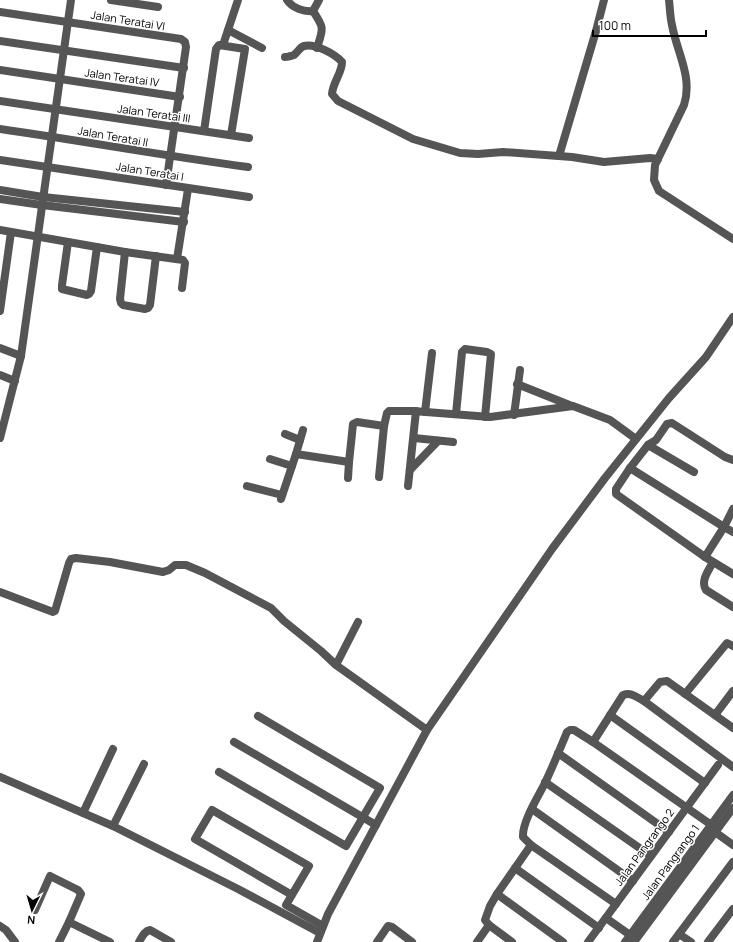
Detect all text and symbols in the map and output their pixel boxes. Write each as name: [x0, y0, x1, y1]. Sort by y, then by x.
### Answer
street label: Jalan Teratai VI: [90, 7, 166, 33]
scale bar: [593, 12, 706, 38]
text: 100 m: [599, 17, 631, 34]
street label: Jalan Teratai IV: [84, 64, 161, 90]
street label: Jalan Teratai III: [117, 100, 191, 126]
street label: Jalan Teratai II: [77, 122, 149, 150]
street label: Jalan Teratai I: [115, 158, 185, 184]
street label: Jalan Pangrango 2: [611, 805, 677, 889]
street label: Jalan Pangrango 1: [637, 821, 703, 903]
north arrow: [12, 890, 52, 930]
text: N: [26, 913, 36, 928]

